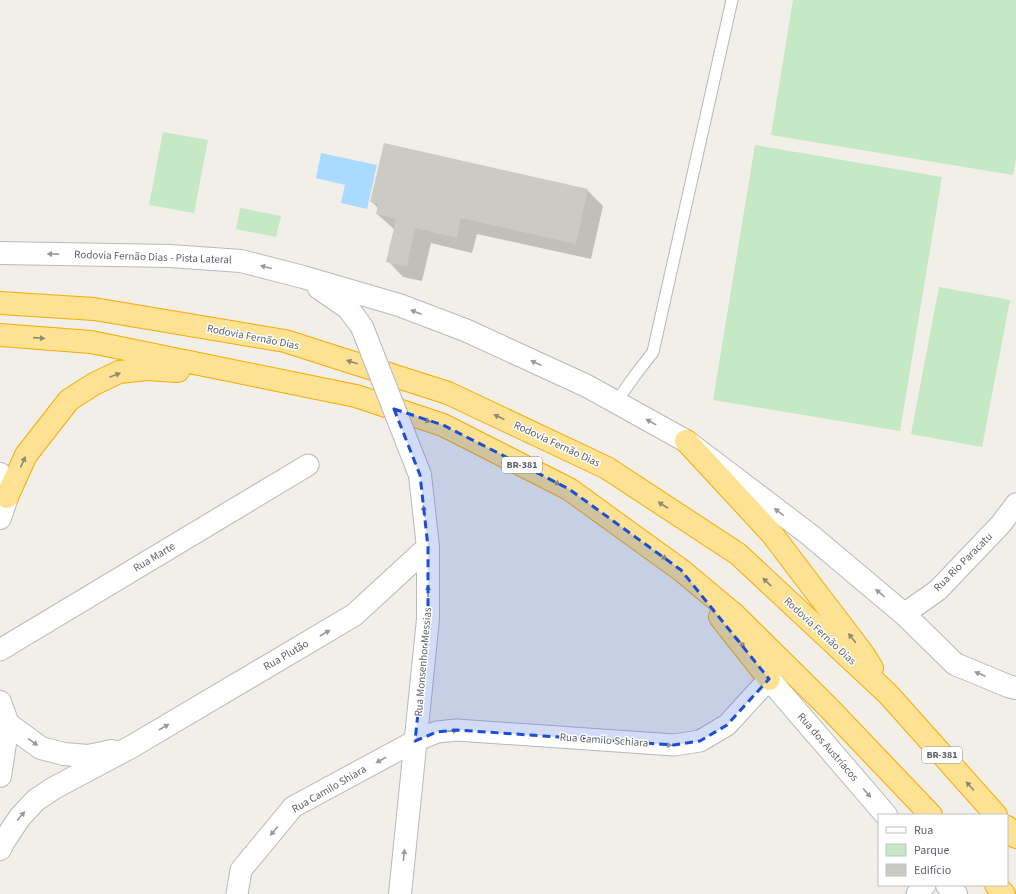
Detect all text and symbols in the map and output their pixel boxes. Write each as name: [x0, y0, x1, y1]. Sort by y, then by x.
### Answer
street label: Rodovia Fernão Dias - Pista Lateral: [74, 247, 232, 267]
one-way arrow: [46, 251, 59, 257]
one-way arrow: [259, 264, 272, 270]
one-way arrow: [410, 309, 422, 315]
street label: Rodovia Fernão Dias: [206, 321, 301, 353]
one-way arrow: [33, 334, 45, 341]
one-way arrow: [345, 359, 357, 365]
one-way arrow: [530, 360, 541, 366]
one-way arrow: [110, 371, 122, 377]
one-way arrow: [494, 414, 505, 420]
one-way arrow: [420, 417, 432, 423]
street label: Rodovia Fernão Dias: [511, 417, 603, 471]
one-way arrow: [646, 419, 657, 425]
one-way arrow: [20, 456, 26, 467]
road number: BR-381: [502, 457, 542, 473]
one-way arrow: [549, 479, 561, 485]
one-way arrow: [657, 501, 669, 508]
one-way arrow: [421, 505, 427, 517]
one-way arrow: [773, 507, 784, 516]
street label: Rua Rio Paracatu: [930, 529, 996, 595]
street label: Rua Marte: [130, 538, 178, 575]
one-way arrow: [656, 552, 667, 560]
one-way arrow: [762, 577, 772, 586]
one-way arrow: [425, 584, 431, 597]
one-way arrow: [874, 589, 885, 598]
street label: Rodovia Fernão Dias: [781, 594, 860, 669]
street label: Rua Monsenhor Messias: [411, 606, 435, 717]
one-way arrow: [319, 629, 331, 636]
one-way arrow: [847, 633, 856, 644]
street label: Rua Plutão: [261, 636, 311, 674]
one-way arrow: [737, 637, 745, 648]
one-way arrow: [974, 671, 985, 677]
street label: Rua dos Austríacos: [794, 710, 862, 785]
one-way arrow: [158, 723, 170, 730]
one-way arrow: [446, 727, 458, 734]
street label: Rua Camilo Schiara: [559, 729, 649, 751]
one-way arrow: [28, 738, 38, 746]
one-way arrow: [660, 741, 672, 748]
road number: BR-381: [922, 747, 962, 763]
one-way arrow: [375, 756, 387, 763]
street label: Rua Camilo Shiara: [289, 762, 369, 816]
one-way arrow: [965, 781, 975, 791]
one-way arrow: [863, 788, 872, 798]
one-way arrow: [17, 811, 26, 822]
legend: [878, 814, 1008, 886]
text: Rua: [914, 822, 933, 839]
one-way arrow: [269, 825, 278, 836]
text: Parque: [914, 842, 950, 859]
one-way arrow: [400, 849, 407, 861]
text: Edifício: [914, 862, 951, 879]

